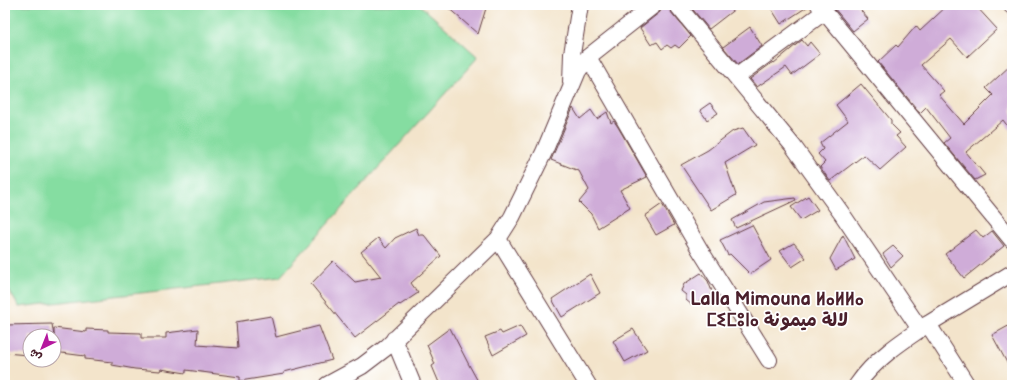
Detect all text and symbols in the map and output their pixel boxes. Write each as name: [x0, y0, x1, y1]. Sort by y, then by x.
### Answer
district label: Lalla Mimouna ⵍⴰⵍⵍⴰ ⵎⵉⵎⵓⵏⴰ لالة ميمونة: [690, 289, 864, 331]
north arrow: [22, 328, 62, 368]
text: ش: [27, 346, 44, 364]

